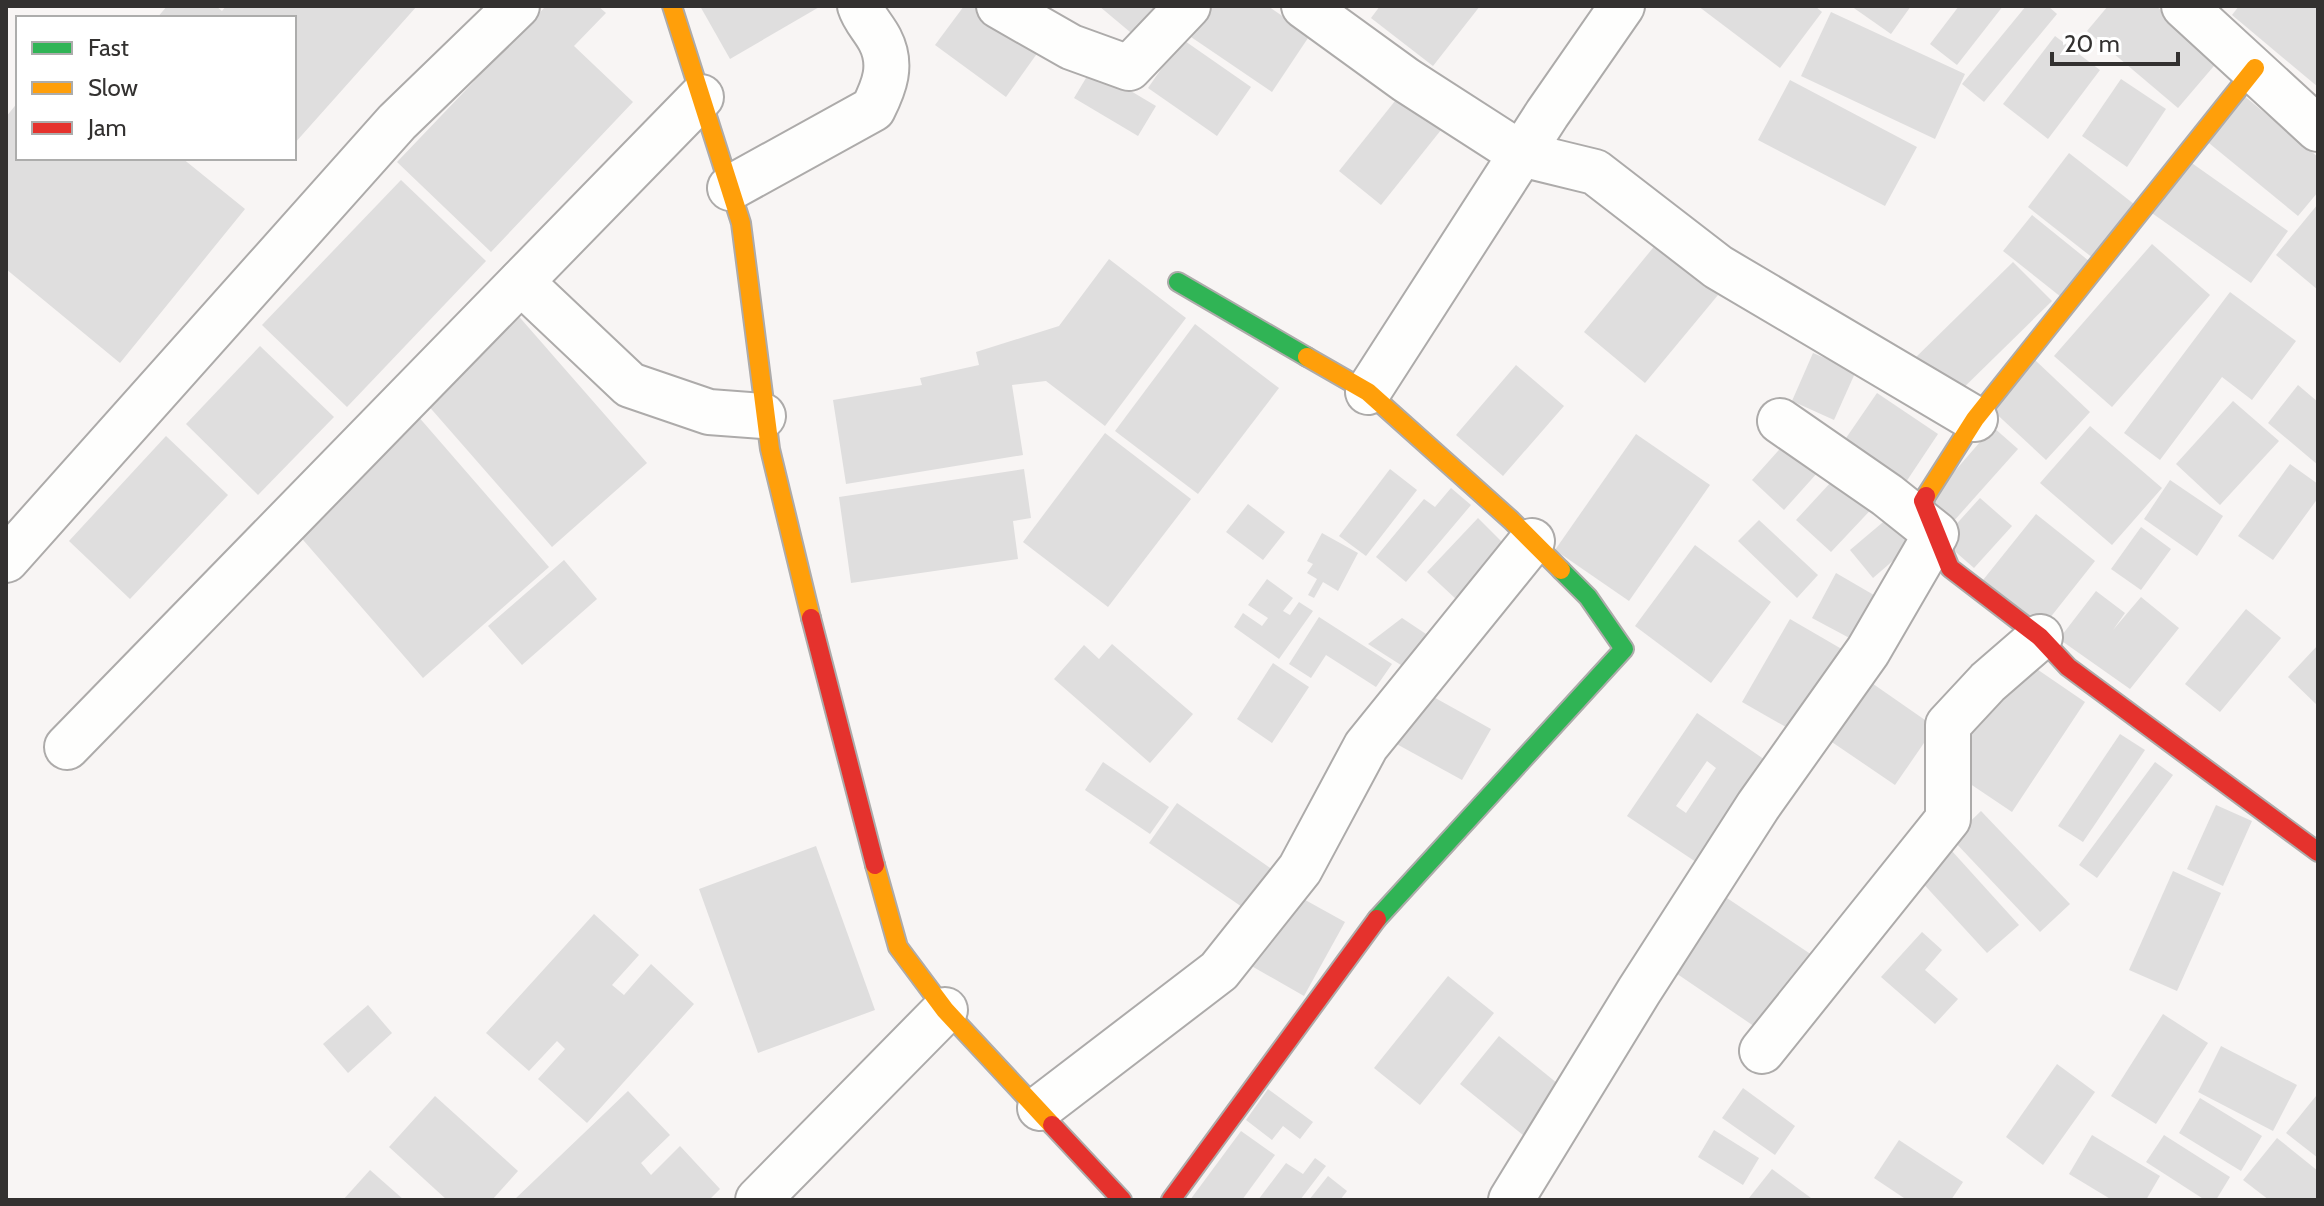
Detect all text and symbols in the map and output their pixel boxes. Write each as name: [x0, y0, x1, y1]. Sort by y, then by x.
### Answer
legend: [16, 16, 296, 160]
scale bar: [2052, 16, 2178, 66]
text: 20 m: [2064, 29, 2120, 58]
text: Fast: [88, 33, 129, 62]
text: Slow: [88, 73, 138, 102]
text: Jam: [87, 113, 126, 142]

